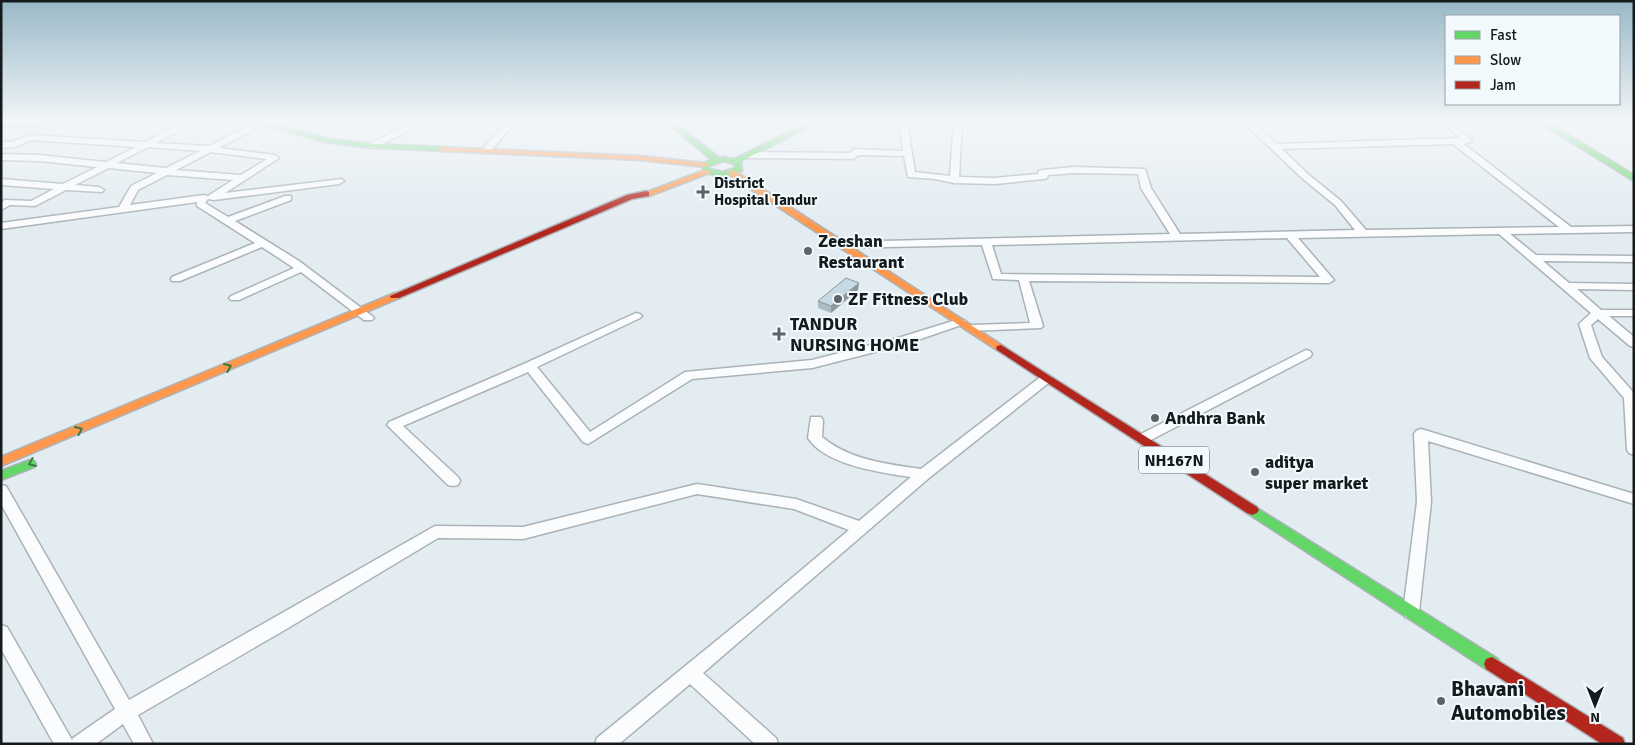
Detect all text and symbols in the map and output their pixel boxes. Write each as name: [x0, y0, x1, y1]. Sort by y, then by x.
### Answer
legend: [1445, 15, 1620, 105]
text: Fast: [1490, 26, 1517, 44]
text: Slow: [1490, 51, 1521, 69]
text: Jam: [1490, 76, 1516, 94]
place label: District Hospital Tandur: [714, 174, 817, 209]
marker: District Hospital Tandur: [696, 185, 710, 199]
place label: Zeeshan Restaurant: [818, 230, 905, 273]
marker: Zeeshan Restaurant: [802, 245, 814, 257]
place label: ZF Fitness Club: [848, 288, 969, 310]
marker: ZF Fitness Club: [832, 293, 844, 305]
place label: TANDUR NURSING HOME: [790, 313, 919, 356]
marker: TANDUR NURSING HOME: [772, 327, 786, 341]
one-way arrow: [223, 362, 232, 373]
place label: Andhra Bank: [1165, 407, 1266, 429]
marker: Andhra Bank: [1149, 412, 1161, 424]
one-way arrow: [74, 425, 82, 435]
road number: NH167N: [1139, 446, 1209, 474]
place label: aditya super market: [1265, 451, 1369, 494]
one-way arrow: [28, 456, 37, 467]
marker: aditya super market: [1249, 466, 1261, 478]
place label: Bhavani Automobiles: [1451, 676, 1566, 726]
north arrow: [1570, 680, 1620, 730]
marker: Bhavani Automobiles: [1435, 695, 1447, 707]
text: N: [1590, 709, 1600, 726]

